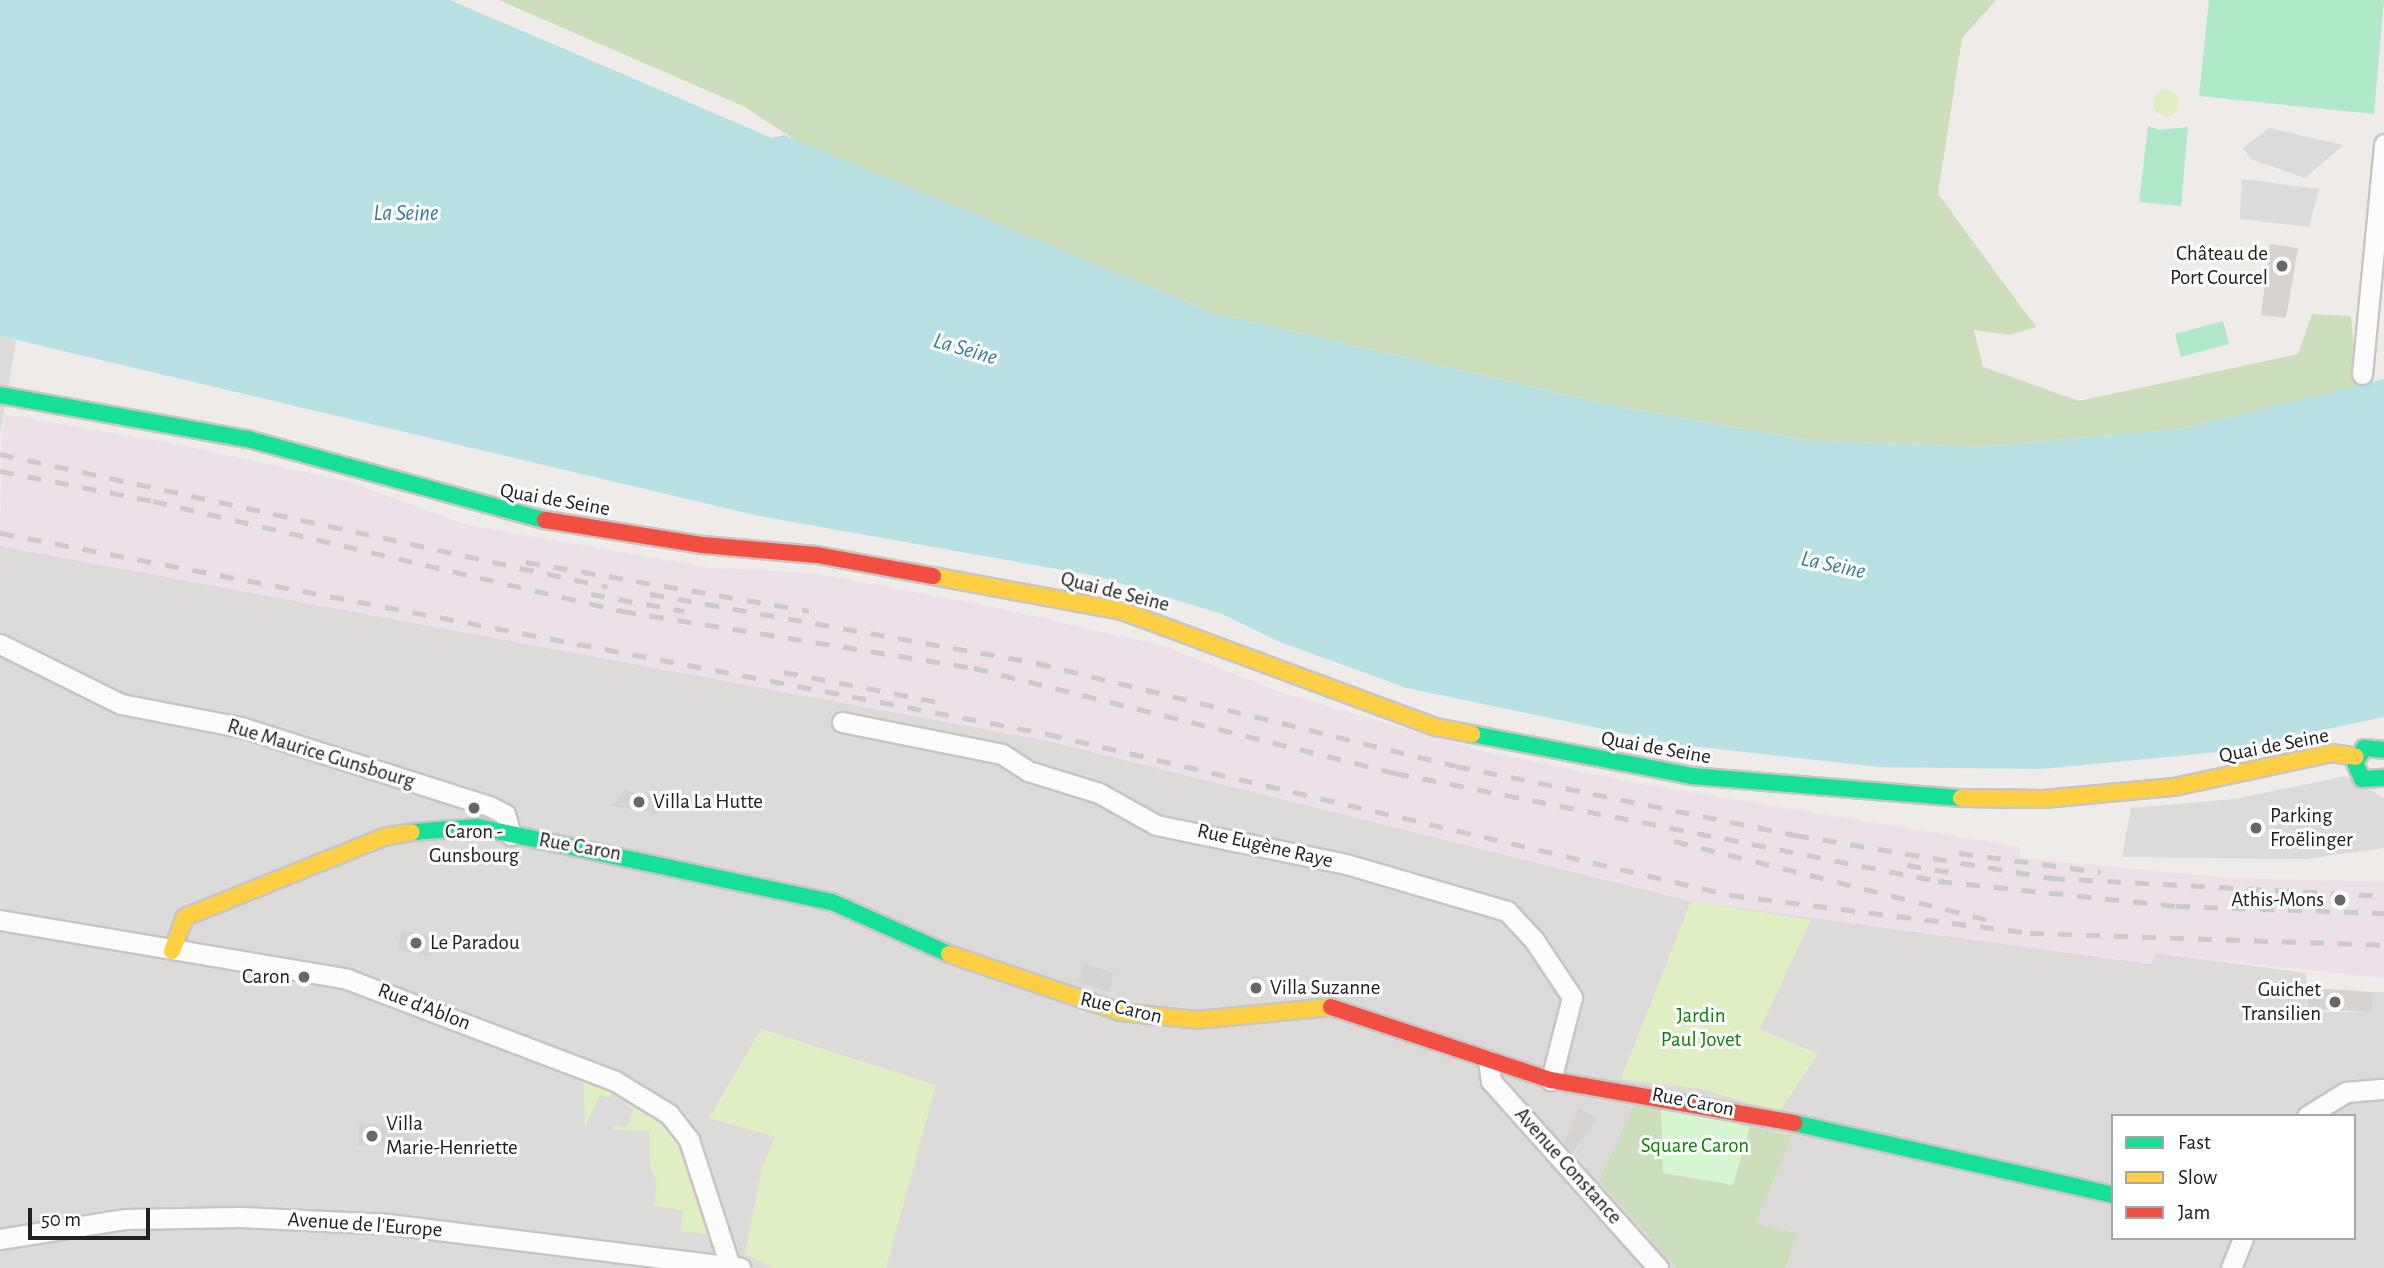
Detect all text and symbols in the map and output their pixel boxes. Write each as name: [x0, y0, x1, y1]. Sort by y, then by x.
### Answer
water label: La Seine: [373, 200, 439, 228]
place label: Château de Port Courcel: [2170, 241, 2268, 291]
marker: Château de Port Courcel: [2274, 258, 2290, 274]
water label: La Seine: [930, 328, 1000, 372]
street label: Quai de Seine: [498, 478, 612, 522]
water label: La Seine: [1798, 546, 1868, 586]
street label: Quai de Seine: [1058, 566, 1172, 618]
street label: Rue Maurice Gunsbourg: [224, 713, 418, 795]
street label: Quai de Seine: [2217, 723, 2331, 769]
street label: Quai de Seine: [1599, 726, 1713, 770]
place label: Villa La Hutte: [653, 789, 763, 815]
marker: Villa La Hutte: [631, 794, 647, 810]
marker: Caron - Gunsbourg: [466, 800, 482, 816]
place label: Parking Froëlinger: [2270, 803, 2353, 853]
street label: Rue Eugène Raye: [1195, 818, 1335, 874]
place label: Caron - Gunsbourg: [429, 819, 519, 869]
marker: Parking Froëlinger: [2248, 820, 2264, 836]
street label: Rue Caron: [537, 827, 623, 867]
place label: Athis-Mons: [2231, 887, 2324, 913]
marker: Athis-Mons: [2330, 890, 2350, 910]
place label: Le Paradou: [430, 930, 520, 956]
marker: Le Paradou: [408, 935, 424, 951]
place label: Caron: [242, 964, 290, 990]
marker: Caron: [296, 969, 312, 985]
place label: Villa Suzanne: [1270, 975, 1380, 1001]
place label: Guichet Transilien: [2242, 977, 2321, 1027]
street label: Rue d'Ablon: [374, 978, 474, 1036]
marker: Villa Suzanne: [1248, 980, 1264, 996]
street label: Rue Caron: [1078, 986, 1164, 1030]
marker: Guichet Transilien: [2327, 994, 2343, 1010]
park label: Jardin Paul Jovet: [1661, 1003, 1741, 1053]
street label: Rue Caron: [1650, 1082, 1736, 1122]
street label: Avenue Constance: [1509, 1102, 1627, 1230]
place label: Villa Marie-Henriette: [386, 1111, 518, 1161]
legend: [2111, 1114, 2356, 1240]
marker: Villa Marie-Henriette: [364, 1128, 380, 1144]
text: Fast: [2178, 1132, 2211, 1153]
park label: Square Caron: [1641, 1133, 1749, 1159]
text: Slow: [2178, 1167, 2217, 1188]
scale bar: [32, 1194, 154, 1238]
text: Jam: [2178, 1202, 2210, 1223]
street label: Avenue de l'Europe: [287, 1207, 443, 1243]
text: 50 m: [41, 1209, 81, 1230]

